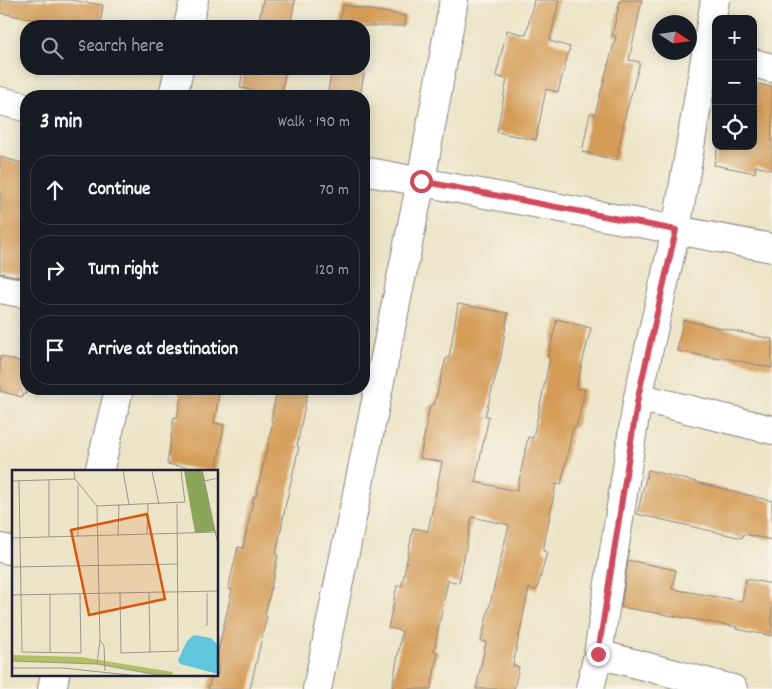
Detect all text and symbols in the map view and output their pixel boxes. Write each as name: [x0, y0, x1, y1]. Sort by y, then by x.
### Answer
north arrow: [652, 15, 697, 60]
map controls: [712, 15, 757, 150]
button: +: [712, 15, 757, 60]
search box: [20, 20, 370, 75]
icon: search: [38, 34, 66, 62]
text: Search here: [78, 34, 164, 61]
button: −: [712, 60, 757, 105]
button: locate: [712, 105, 757, 150]
text: 3 min: [40, 108, 82, 138]
text: Walk · 190 m: [278, 111, 350, 134]
route start: [410, 170, 433, 193]
icon: ahead: [41, 176, 69, 204]
text: Continue: [88, 177, 150, 204]
text: 70 m: [319, 179, 349, 202]
icon: right: [41, 256, 69, 284]
text: Turn right: [88, 257, 159, 284]
text: 120 m: [315, 259, 349, 282]
icon: arrive: [41, 336, 69, 364]
text: Arrive at destination: [88, 337, 238, 364]
inset map: [12, 470, 219, 676]
route end: [587, 643, 610, 666]

